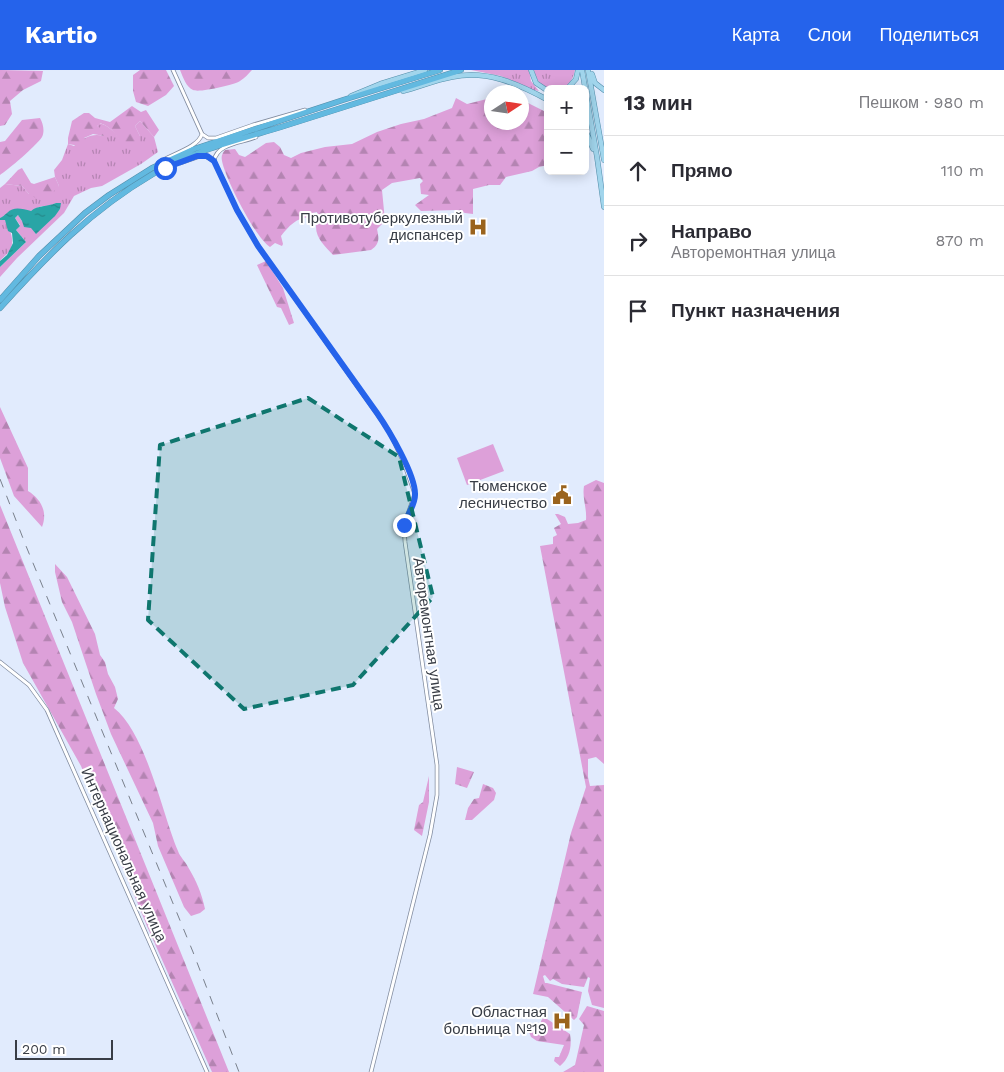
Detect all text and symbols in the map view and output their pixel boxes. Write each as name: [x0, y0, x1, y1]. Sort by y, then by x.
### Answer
text: Kartio: [25, 21, 97, 49]
text: Карта: [732, 24, 780, 45]
text: Слои: [808, 24, 852, 45]
text: Поделиться: [880, 24, 979, 45]
north arrow: [484, 85, 529, 130]
map controls: [544, 85, 589, 175]
button: +: [544, 85, 589, 130]
text: 13 мин: [624, 90, 693, 115]
text: Пешком · 980 m: [859, 93, 984, 112]
button: −: [544, 130, 589, 175]
route start: [154, 157, 177, 180]
icon: ahead: [624, 157, 652, 185]
text: Прямо: [671, 159, 733, 182]
text: 110 m: [941, 161, 984, 180]
place label: Противотуберкулезный диспансер: [300, 209, 463, 244]
hospital icon: Противотуберкулезный диспансер: [467, 216, 489, 238]
text: Направо: [671, 220, 752, 243]
icon: right: [624, 227, 652, 255]
text: 870 m: [935, 231, 984, 250]
text: Авторемонтная улица: [671, 243, 836, 262]
icon: arrive: [624, 297, 652, 325]
text: Пункт назначения: [671, 299, 840, 322]
place label: Тюменское лесничество: [459, 477, 547, 512]
public building icon: Тюменское лесничество: [551, 484, 573, 506]
route end: [393, 514, 416, 537]
street label: Авторемонтная улица: [409, 556, 449, 712]
street label: Интернациональная улица: [77, 765, 171, 945]
place label: Областная больница №19: [444, 1003, 547, 1038]
hospital icon: Областная больница №19: [551, 1010, 573, 1032]
scale bar: [15, 1037, 112, 1060]
text: 200 m: [22, 1041, 66, 1057]

